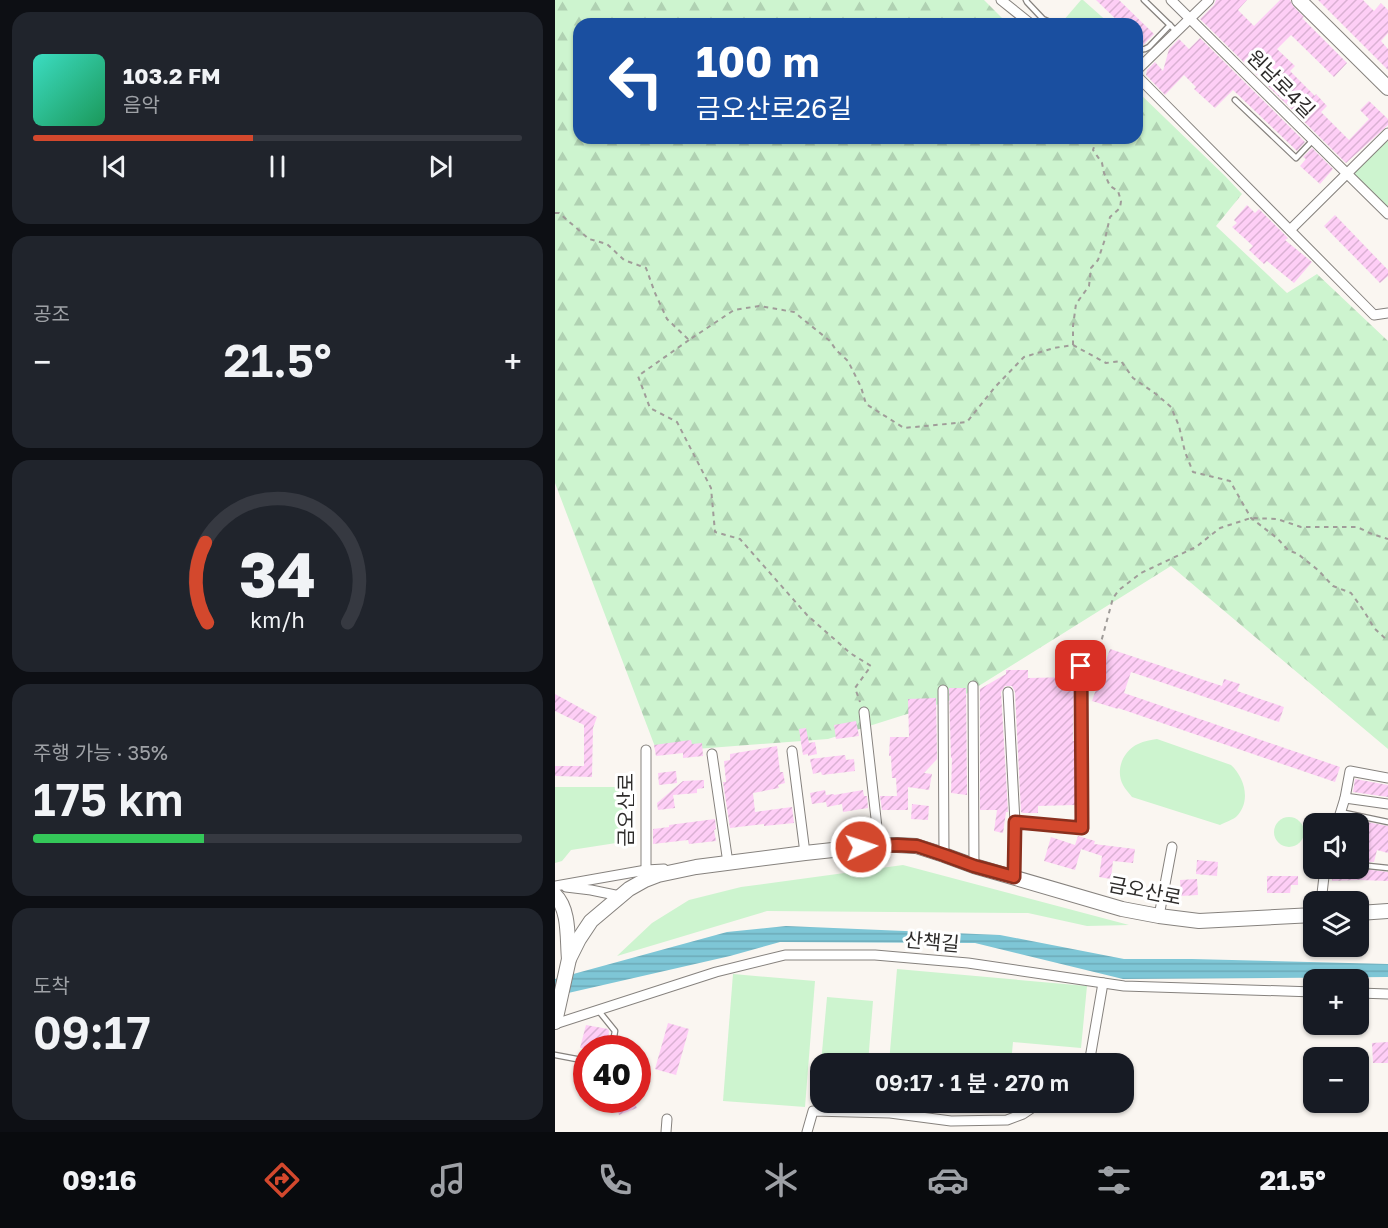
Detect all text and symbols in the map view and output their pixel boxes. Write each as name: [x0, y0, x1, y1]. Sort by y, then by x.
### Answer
text: 100 m: [696, 36, 819, 86]
icon: left: [597, 42, 675, 120]
street label: 원남로4길: [1243, 44, 1321, 122]
text: 103.2 FM: [123, 62, 221, 89]
text: 음악: [123, 92, 160, 116]
text: 금오산로26길: [696, 92, 852, 124]
icon: previous: [98, 150, 131, 183]
icon: pause: [261, 150, 294, 183]
icon: next: [424, 150, 457, 183]
text: 공조: [33, 301, 70, 325]
text: 21.5°: [223, 333, 332, 387]
text: −: [33, 342, 51, 381]
text: +: [504, 342, 522, 381]
text: 34: [239, 536, 316, 611]
text: km/h: [250, 607, 305, 633]
pin: [1055, 640, 1106, 691]
icon: arrive: [1064, 649, 1097, 682]
text: 주행 가능 · 35%: [33, 740, 168, 764]
text: 175 km: [33, 772, 183, 826]
street label: 금오산로: [613, 773, 637, 847]
map controls: [1303, 813, 1369, 1113]
button: sound: [1303, 813, 1369, 879]
position arrow: [829, 815, 893, 879]
street label: 금오산로: [1107, 871, 1184, 909]
button: layers: [1303, 891, 1369, 957]
street label: 산책길: [904, 927, 961, 955]
button: +: [1303, 969, 1369, 1035]
text: 도착: [33, 973, 70, 997]
text: 09:17: [33, 1005, 151, 1059]
speed limit sign: 40: [573, 1035, 651, 1113]
button: −: [1303, 1047, 1369, 1113]
text: 09:17 · 1 분 · 270 m: [875, 1069, 1069, 1096]
icon: directions: [261, 1159, 303, 1201]
icon: music: [427, 1159, 469, 1201]
icon: phone: [594, 1159, 636, 1201]
icon: climate: [760, 1159, 802, 1201]
icon: car: [927, 1159, 969, 1201]
icon: filters: [1093, 1159, 1135, 1201]
text: 09:16: [62, 1164, 137, 1196]
text: 21.5°: [1260, 1164, 1326, 1196]

